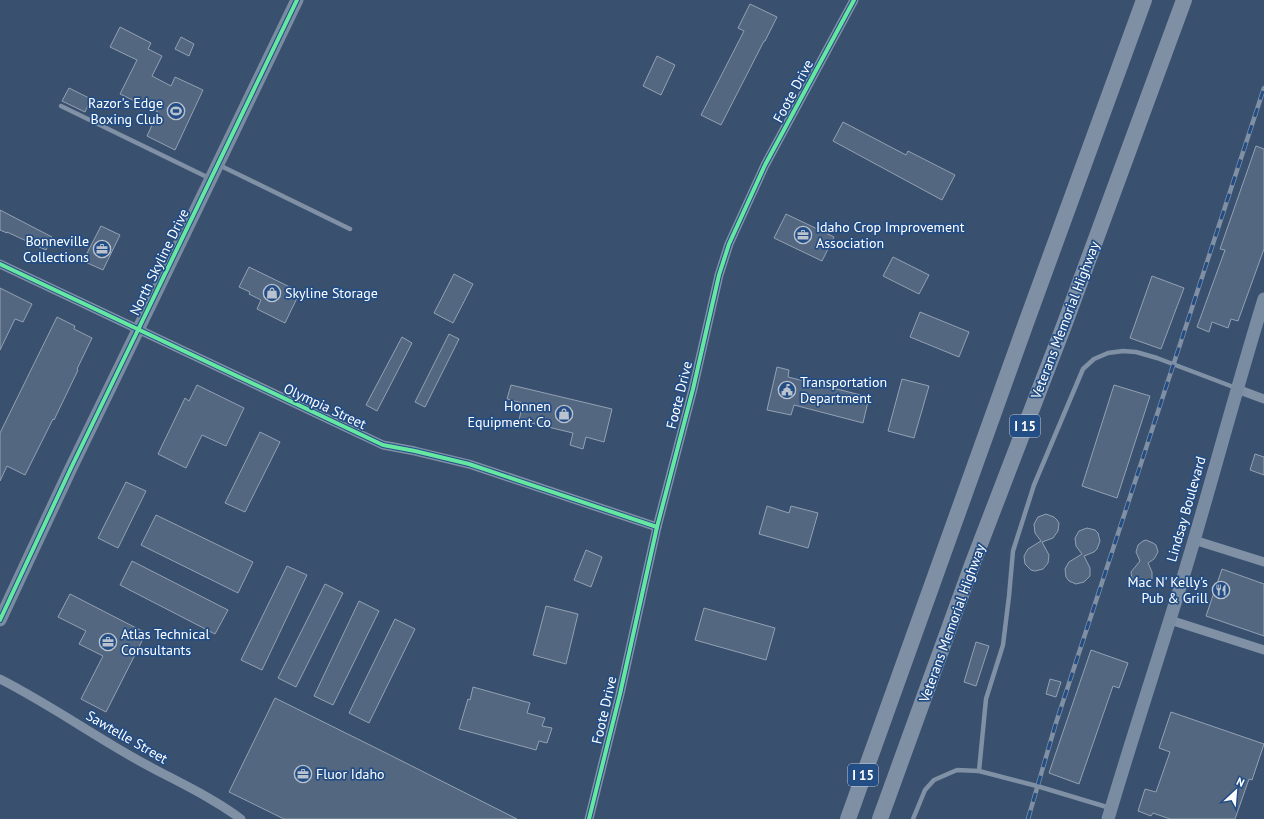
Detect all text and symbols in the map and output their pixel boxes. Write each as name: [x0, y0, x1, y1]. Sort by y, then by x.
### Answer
street label: Foote Drive: [769, 56, 817, 126]
place label: Razor's Edge Boxing Club: [88, 94, 163, 128]
sports icon: Razor's Edge Boxing Club: [166, 101, 186, 121]
street label: North Skyline Drive: [125, 206, 193, 318]
place label: Idaho Crop Improvement Association: [816, 218, 965, 252]
office icon: Idaho Crop Improvement Association: [793, 225, 813, 245]
place label: Bonneville Collections: [23, 232, 89, 266]
street label: Veterans Memorial Highway: [1026, 238, 1104, 402]
office icon: Bonneville Collections: [92, 239, 112, 259]
shop icon: Skyline Storage: [262, 283, 282, 303]
place label: Skyline Storage: [285, 284, 378, 302]
street label: Foote Drive: [662, 359, 696, 431]
place label: Transportation Department: [800, 373, 887, 407]
street label: Olympia Street: [281, 379, 370, 433]
public building icon: Transportation Department: [777, 380, 797, 400]
place label: Honnen Equipment Co: [467, 397, 551, 431]
shop icon: Honnen Equipment Co: [554, 404, 574, 424]
road number: I 15: [1010, 415, 1040, 437]
street label: Lindsay Boulevard: [1162, 454, 1210, 564]
street label: Veterans Memorial Highway: [915, 541, 989, 706]
place label: Mac N' Kelly's Pub & Grill: [1127, 573, 1208, 607]
restaurant icon: Mac N' Kelly's Pub & Grill: [1211, 580, 1231, 600]
place label: Atlas Technical Consultants: [121, 625, 210, 659]
office icon: Atlas Technical Consultants: [98, 632, 118, 652]
street label: Foote Drive: [587, 674, 621, 746]
street label: Sawtelle Street: [83, 706, 171, 768]
office icon: Fluor Idaho: [293, 764, 313, 784]
road number: I 15: [848, 764, 878, 786]
place label: Fluor Idaho: [316, 765, 385, 783]
north arrow: [1216, 771, 1256, 811]
text: N: [1234, 774, 1247, 790]

